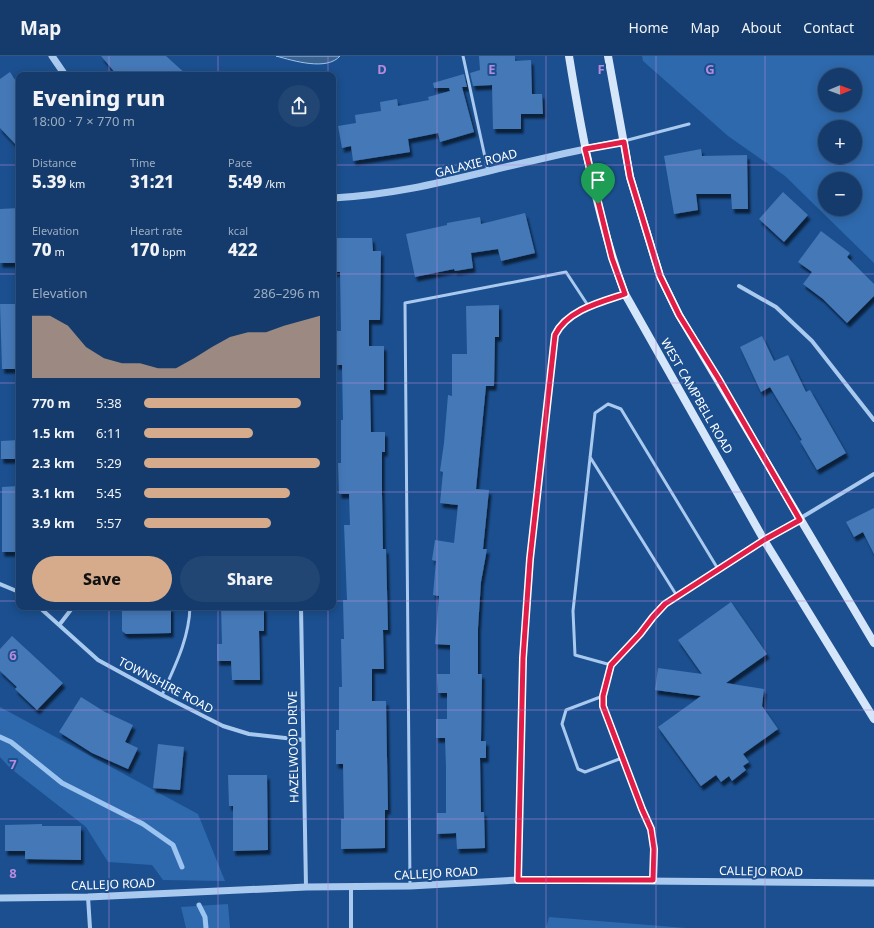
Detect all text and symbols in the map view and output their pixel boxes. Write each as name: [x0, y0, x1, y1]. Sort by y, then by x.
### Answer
text: Map: [20, 15, 61, 41]
text: Home: [629, 18, 668, 37]
text: Map: [690, 18, 720, 37]
text: About: [742, 18, 781, 37]
text: Contact: [803, 18, 854, 37]
text: D: [377, 60, 387, 78]
text: E: [488, 60, 496, 78]
text: F: [597, 60, 605, 78]
text: G: [705, 60, 715, 78]
north arrow: [818, 68, 862, 112]
map controls: [818, 68, 862, 216]
text: Evening run: [32, 82, 165, 112]
button: share: [278, 85, 320, 127]
text: 18:00 · 7 × 770 m: [32, 112, 135, 130]
button: +: [818, 120, 862, 164]
street label: GALAXIE ROAD: [433, 145, 519, 181]
text: Distance: [32, 155, 77, 170]
text: Time: [130, 155, 155, 170]
text: Pace: [228, 155, 252, 170]
pin: [581, 163, 615, 204]
icon: arrive: [587, 169, 609, 191]
text: 5.39: [32, 170, 66, 193]
text: 31:21: [130, 170, 174, 193]
text: 5:49: [228, 170, 262, 193]
button: −: [818, 172, 862, 216]
text: km: [66, 176, 85, 191]
text: /km: [262, 176, 285, 191]
text: Elevation: [32, 223, 79, 238]
text: Heart rate: [130, 223, 183, 238]
text: kcal: [228, 223, 248, 238]
text: 70: [32, 238, 52, 261]
text: 170: [130, 238, 159, 261]
text: 422: [228, 238, 257, 261]
text: m: [52, 244, 65, 259]
text: bpm: [159, 244, 186, 259]
text: Elevation: [32, 284, 88, 302]
text: 286–296 m: [253, 284, 320, 302]
street label: WEST CAMPBELL ROAD: [657, 335, 737, 457]
text: 770 m: [32, 394, 70, 412]
text: 5:38: [96, 394, 122, 412]
text: 1.5 km: [32, 424, 75, 442]
text: 6:11: [96, 424, 122, 442]
text: 2.3 km: [32, 454, 75, 472]
text: 5:29: [96, 454, 122, 472]
text: 3.1 km: [32, 484, 75, 502]
text: 5:45: [96, 484, 122, 502]
text: 3.9 km: [32, 514, 75, 532]
text: 5:57: [96, 514, 122, 532]
button: Save: [32, 556, 172, 602]
button: Share: [180, 556, 320, 602]
text: 6: [9, 646, 17, 664]
street label: TOWNSHIRE ROAD: [115, 653, 217, 717]
street label: HAZELWOOD DRIVE: [284, 691, 302, 803]
text: 7: [9, 755, 17, 773]
street label: CALLEJO ROAD: [394, 862, 479, 884]
street label: CALLEJO ROAD: [719, 862, 803, 880]
text: 8: [9, 864, 17, 882]
street label: CALLEJO ROAD: [71, 874, 156, 894]

